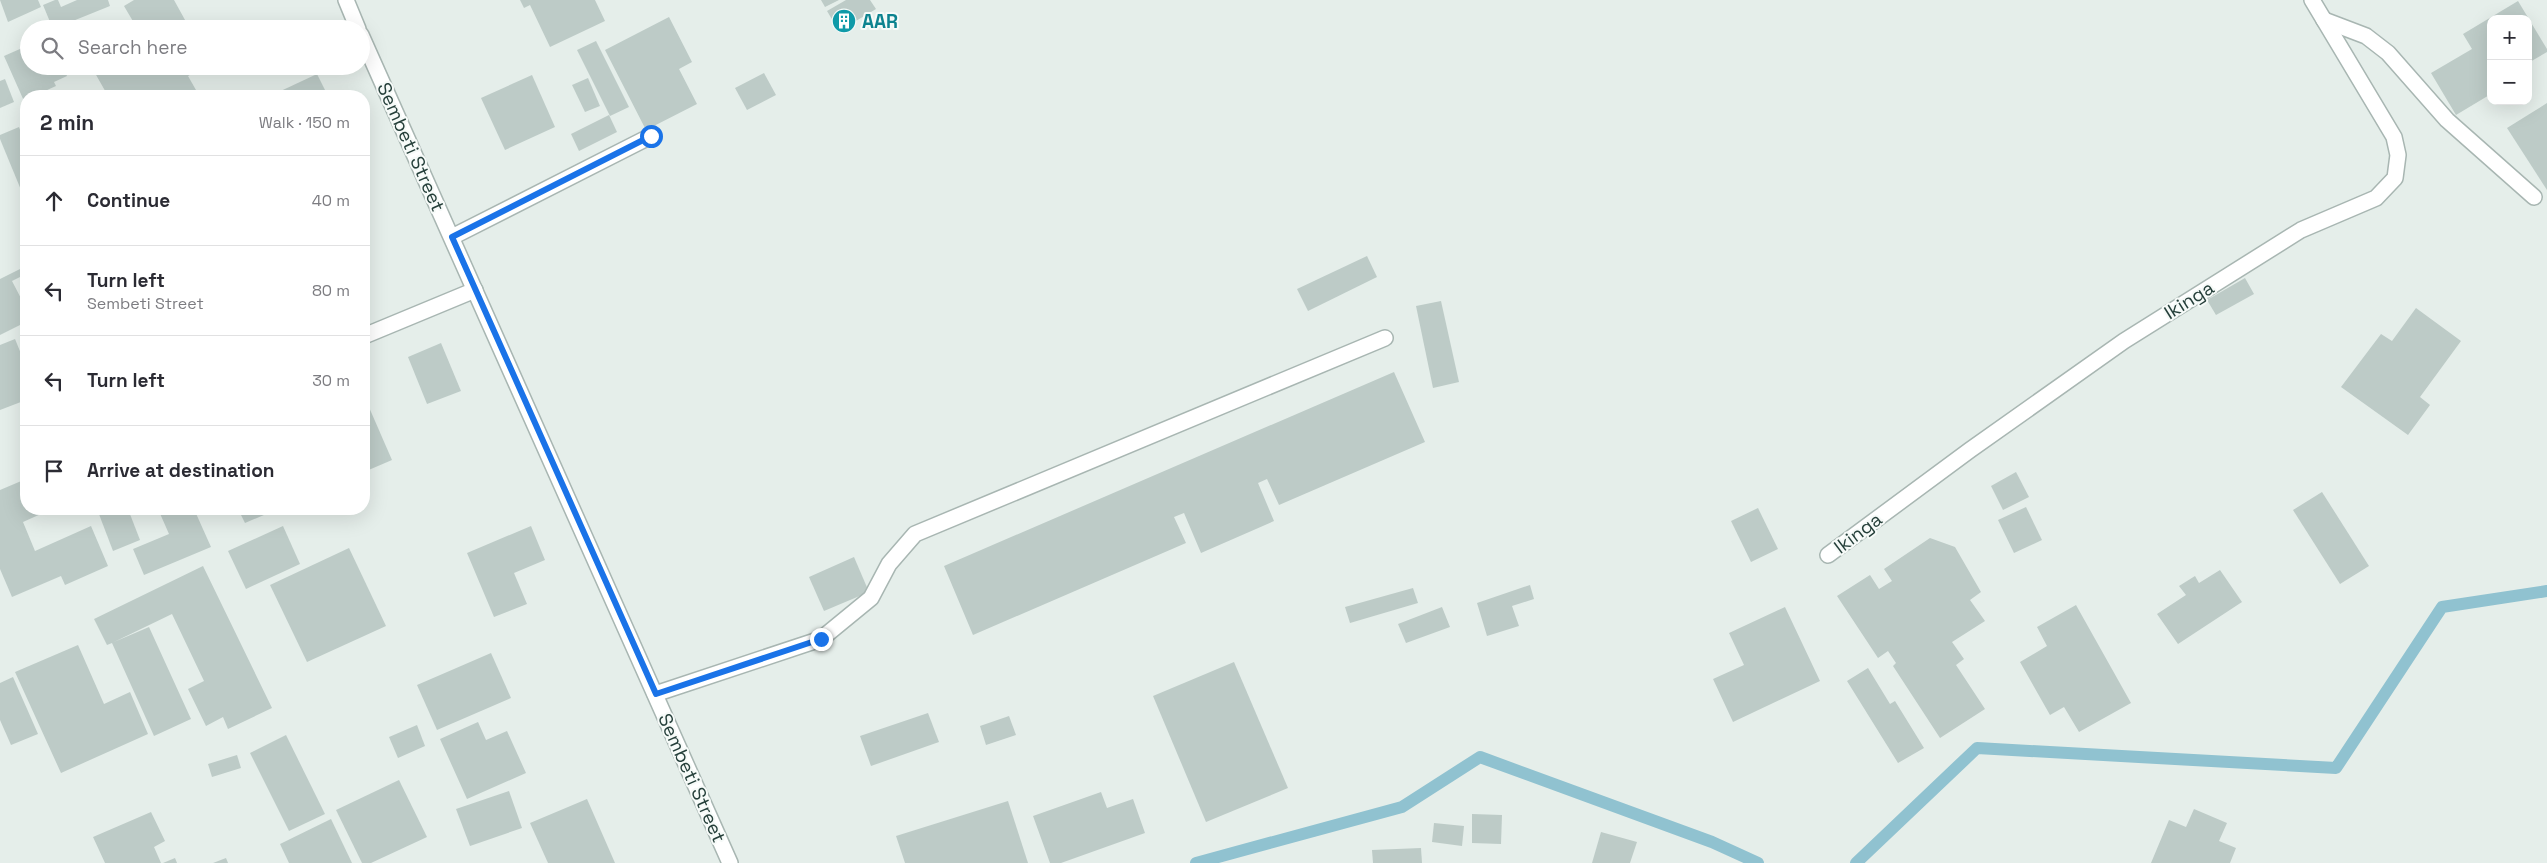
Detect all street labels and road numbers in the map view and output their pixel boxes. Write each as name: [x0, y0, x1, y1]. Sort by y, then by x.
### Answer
street label: Sembeti Street: [371, 79, 451, 215]
street label: Ikinga: [2159, 275, 2219, 325]
street label: Ikinga: [1829, 507, 1887, 559]
street label: Sembeti Street: [652, 710, 732, 846]

